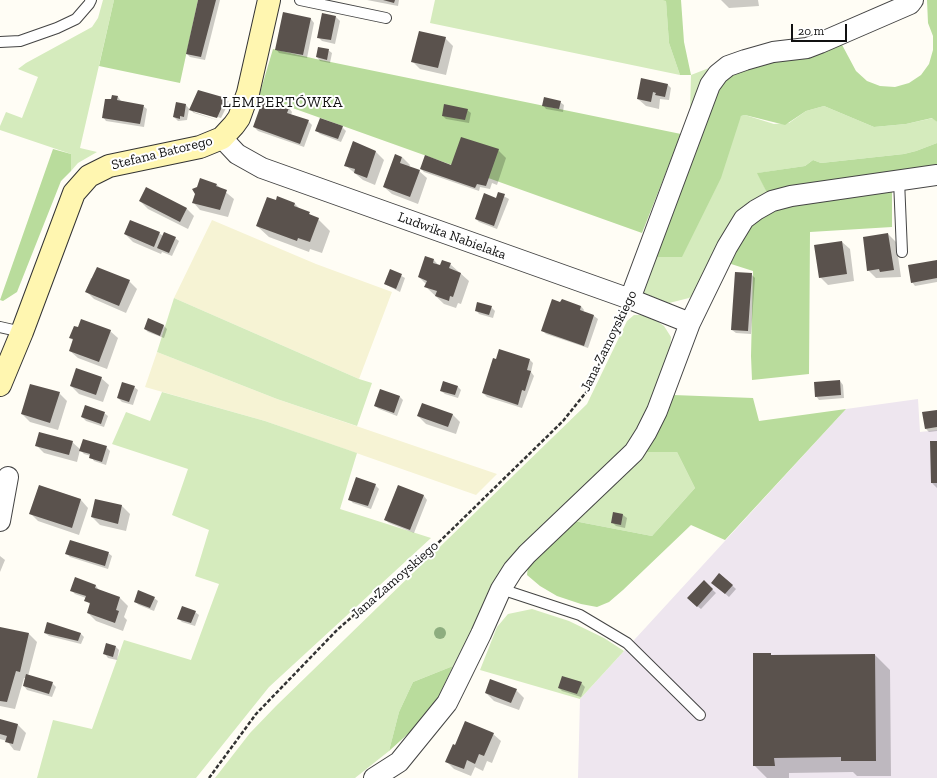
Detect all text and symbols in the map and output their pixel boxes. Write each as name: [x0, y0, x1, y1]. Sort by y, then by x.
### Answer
scale bar: [793, 16, 849, 42]
text: 20 m: [798, 24, 824, 38]
district label: LEMPERTÓWKA: [223, 94, 343, 112]
street label: Stefana Batorego: [110, 132, 214, 174]
street label: Ludwika Nabielaka: [396, 209, 508, 263]
street label: Jana Zamoyskiego: [577, 288, 641, 394]
street label: Jana Zamoyskiego: [348, 537, 442, 623]

